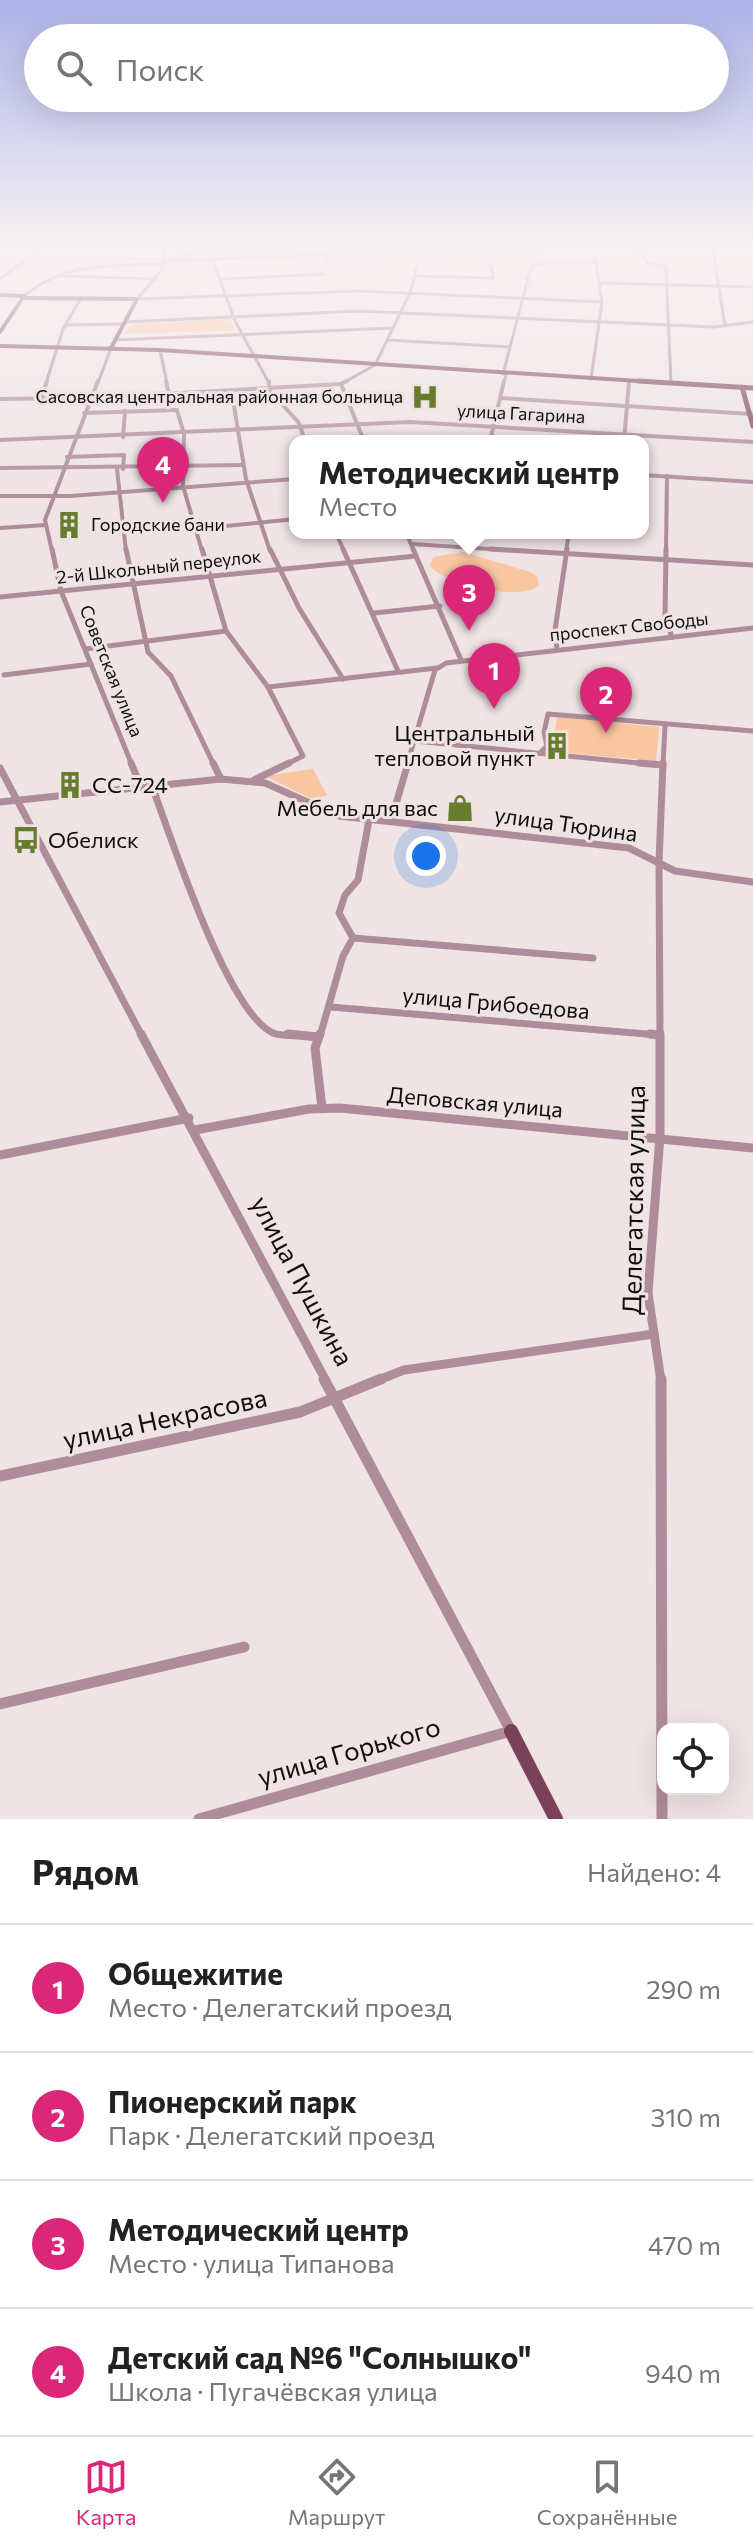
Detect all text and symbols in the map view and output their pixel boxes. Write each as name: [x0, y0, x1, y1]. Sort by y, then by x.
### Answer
search box: [24, 24, 729, 112]
icon: search: [52, 46, 96, 90]
text: Поиск: [116, 50, 204, 87]
hospital icon: Сасовская центральная районная больница: [410, 382, 440, 412]
place label: Сасовская центральная районная больница: [35, 385, 403, 407]
street label: улица Гагарина: [456, 399, 586, 427]
popup: [289, 435, 649, 539]
pin: 4: [137, 437, 189, 503]
text: Методический центр: [319, 453, 619, 490]
text: Место: [319, 490, 398, 521]
building icon: Городские бани: [54, 510, 84, 540]
place label: Городские бани: [91, 513, 225, 535]
street label: 2-й Школьный переулок: [55, 544, 263, 588]
pin: 3: [443, 565, 495, 631]
street label: Советская улица: [75, 601, 148, 740]
street label: проспект Свободы: [548, 607, 709, 645]
pin: 1: [468, 643, 520, 709]
pin: 2: [580, 667, 632, 733]
place label: Центральный тепловой пункт: [375, 719, 535, 771]
building icon: Центральный тепловой пункт: [542, 731, 572, 761]
building icon: СС-724: [55, 770, 85, 800]
place label: СС-724: [92, 771, 168, 798]
shop icon: Мебель для вас: [445, 793, 475, 823]
place label: Мебель для вас: [276, 794, 438, 821]
street label: улица Тюрина: [493, 800, 639, 847]
bus stop icon: Обелиск: [11, 825, 41, 855]
place label: Обелиск: [48, 826, 139, 853]
your location: [406, 836, 446, 876]
street label: улица Грибоедова: [401, 981, 591, 1024]
street label: Деповская улица: [386, 1080, 564, 1123]
street label: Делегатская улица: [615, 1085, 650, 1315]
street label: улица Пушкина: [246, 1190, 361, 1370]
street label: улица Некрасова: [60, 1381, 269, 1454]
street label: улица Горького: [254, 1710, 443, 1791]
map controls: [657, 1723, 729, 1795]
button: locate: [657, 1723, 729, 1795]
text: Рядом: [32, 1850, 139, 1892]
text: Найдено: 4: [587, 1856, 721, 1887]
text: Общежитие: [108, 1954, 283, 1991]
text: 1: [52, 1973, 64, 2004]
text: 290 m: [646, 1973, 721, 2004]
text: Место · Делегатский проезд: [108, 1991, 451, 2022]
text: Пионерский парк: [108, 2082, 357, 2119]
text: 2: [51, 2101, 65, 2132]
text: 310 m: [650, 2101, 721, 2132]
text: Парк · Делегатский проезд: [108, 2119, 434, 2150]
text: Методический центр: [108, 2210, 409, 2247]
text: 3: [50, 2229, 66, 2260]
text: 470 m: [648, 2229, 721, 2260]
text: Место · улица Типанова: [108, 2247, 394, 2278]
text: Детский сад №6 "Солнышко": [108, 2338, 531, 2375]
text: 4: [50, 2357, 66, 2388]
text: 940 m: [645, 2357, 721, 2388]
text: Школа · Пугачёвская улица: [108, 2375, 438, 2406]
tab: Карта: [76, 2455, 136, 2530]
tab: Маршрут: [288, 2455, 385, 2530]
tab: Сохранённые: [537, 2455, 677, 2530]

